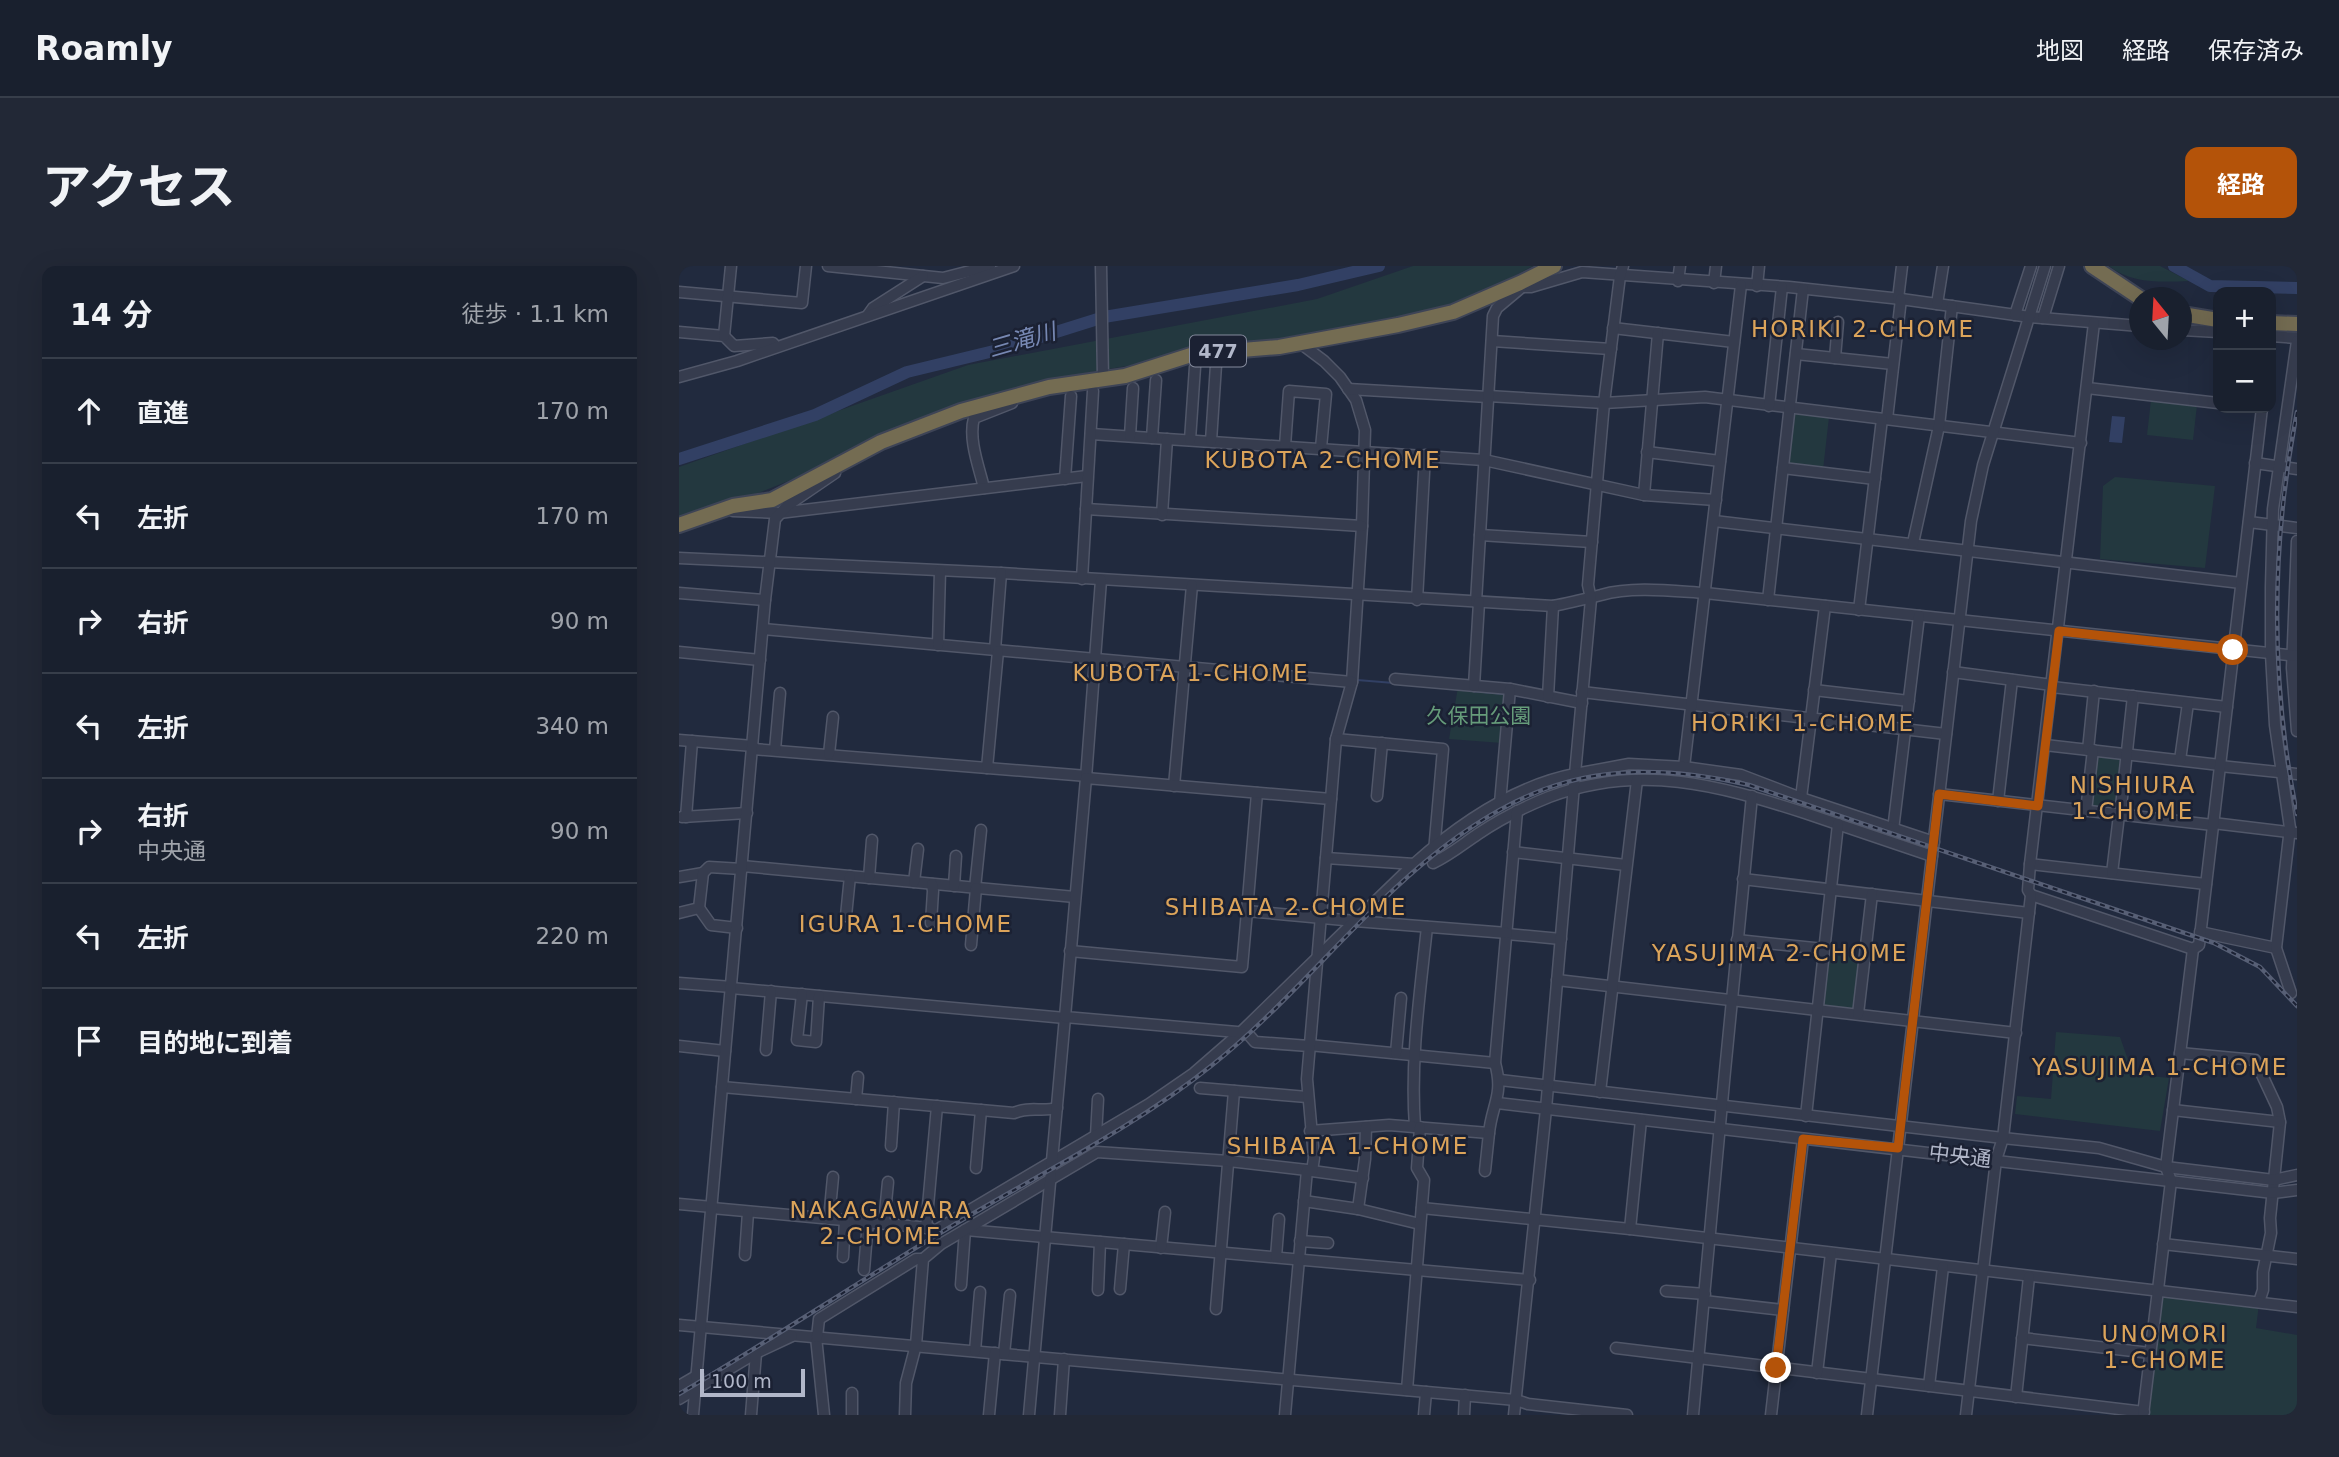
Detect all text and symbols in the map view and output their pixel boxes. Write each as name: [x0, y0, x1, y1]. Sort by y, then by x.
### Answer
text: Roamly: [35, 29, 173, 68]
text: 地図: [2036, 37, 2084, 65]
text: 経路: [2122, 37, 2170, 65]
text: 保存済み: [2208, 37, 2304, 65]
button: 経路: [2185, 147, 2297, 218]
text: アクセス: [42, 159, 236, 216]
north arrow: [2129, 287, 2192, 350]
map controls: [2213, 287, 2276, 413]
button: +: [2213, 287, 2276, 350]
text: 14 分: [70, 297, 152, 332]
text: 徒歩 · 1.1 km: [461, 301, 609, 327]
district label: HORIKI 2-CHOME: [1751, 316, 1975, 342]
water label: 三滝川: [985, 317, 1062, 362]
road number: 477: [1190, 335, 1246, 366]
button: −: [2213, 350, 2276, 413]
icon: ahead: [70, 392, 108, 430]
text: 直進: [137, 398, 189, 428]
text: 170 m: [535, 398, 609, 424]
district label: KUBOTA 2-CHOME: [1205, 447, 1441, 473]
icon: left: [70, 497, 108, 535]
text: 左折: [137, 503, 189, 533]
text: 170 m: [535, 503, 609, 529]
icon: right: [70, 602, 108, 640]
text: 右折: [137, 608, 189, 638]
text: 90 m: [550, 608, 609, 634]
route start: [2217, 634, 2248, 665]
district label: KUBOTA 1-CHOME: [1073, 660, 1309, 686]
park label: 久保田公園: [1427, 704, 1532, 728]
icon: left: [70, 707, 108, 745]
district label: HORIKI 1-CHOME: [1691, 710, 1915, 736]
text: 左折: [137, 713, 189, 743]
text: 340 m: [535, 713, 609, 739]
district label: NISHIURA 1-CHOME: [2070, 772, 2196, 824]
text: 右折: [137, 801, 189, 831]
icon: right: [70, 812, 108, 850]
text: 90 m: [550, 818, 609, 844]
text: 中央通: [137, 838, 206, 864]
district label: SHIBATA 2-CHOME: [1165, 894, 1407, 920]
district label: IGURA 1-CHOME: [799, 911, 1013, 937]
icon: left: [70, 917, 108, 955]
text: 左折: [137, 923, 189, 953]
text: 220 m: [535, 923, 609, 949]
district label: YASUJIMA 2-CHOME: [1651, 940, 1908, 966]
icon: arrive: [70, 1022, 108, 1060]
text: 目的地に到着: [137, 1028, 293, 1058]
district label: YASUJIMA 1-CHOME: [2031, 1054, 2288, 1080]
district label: SHIBATA 1-CHOME: [1227, 1133, 1469, 1159]
street label: 中央通: [1927, 1140, 1993, 1172]
district label: NAKAGAWARA 2-CHOME: [789, 1197, 973, 1249]
district label: UNOMORI 1-CHOME: [2102, 1321, 2228, 1373]
route end: [1760, 1352, 1791, 1383]
scale bar: [700, 1366, 805, 1398]
text: 100 m: [711, 1370, 772, 1392]

